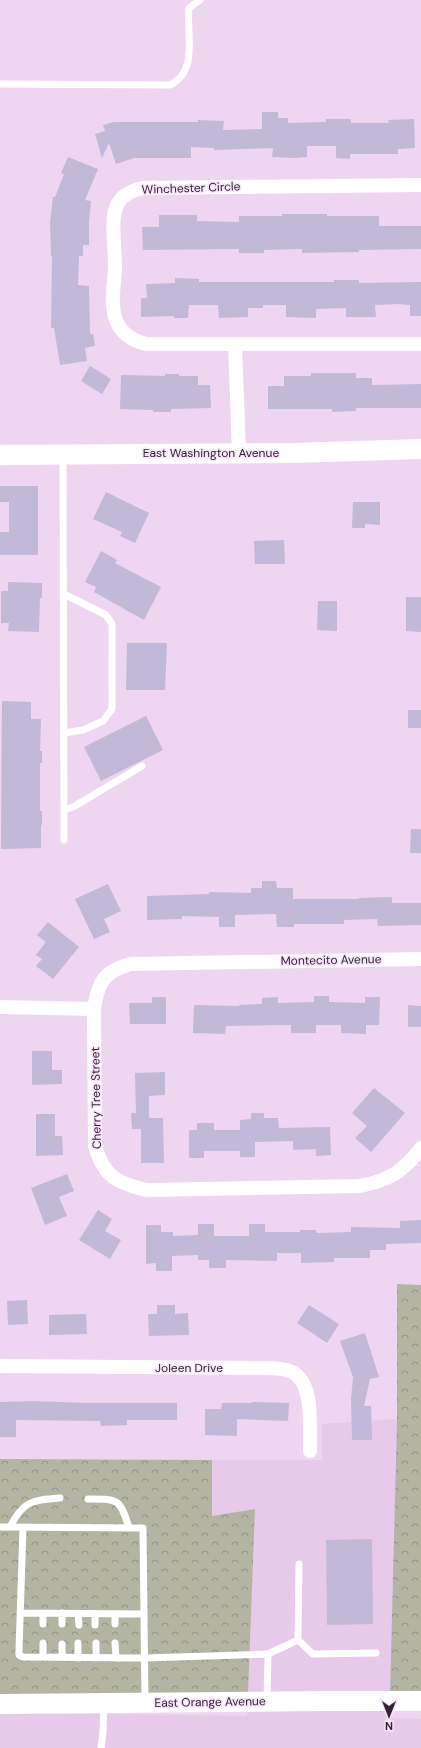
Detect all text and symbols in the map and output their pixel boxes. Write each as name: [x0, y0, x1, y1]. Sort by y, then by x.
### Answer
street label: Winchester Circle: [141, 178, 241, 198]
street label: East Washington Avenue: [143, 445, 279, 461]
street label: Montecito Avenue: [280, 951, 382, 969]
street label: Cherry Tree Street: [87, 1047, 105, 1149]
street label: Joleen Drive: [155, 1360, 223, 1376]
street label: East Orange Avenue: [154, 1693, 266, 1711]
north arrow: [369, 1696, 409, 1736]
text: N: [385, 1719, 393, 1733]

